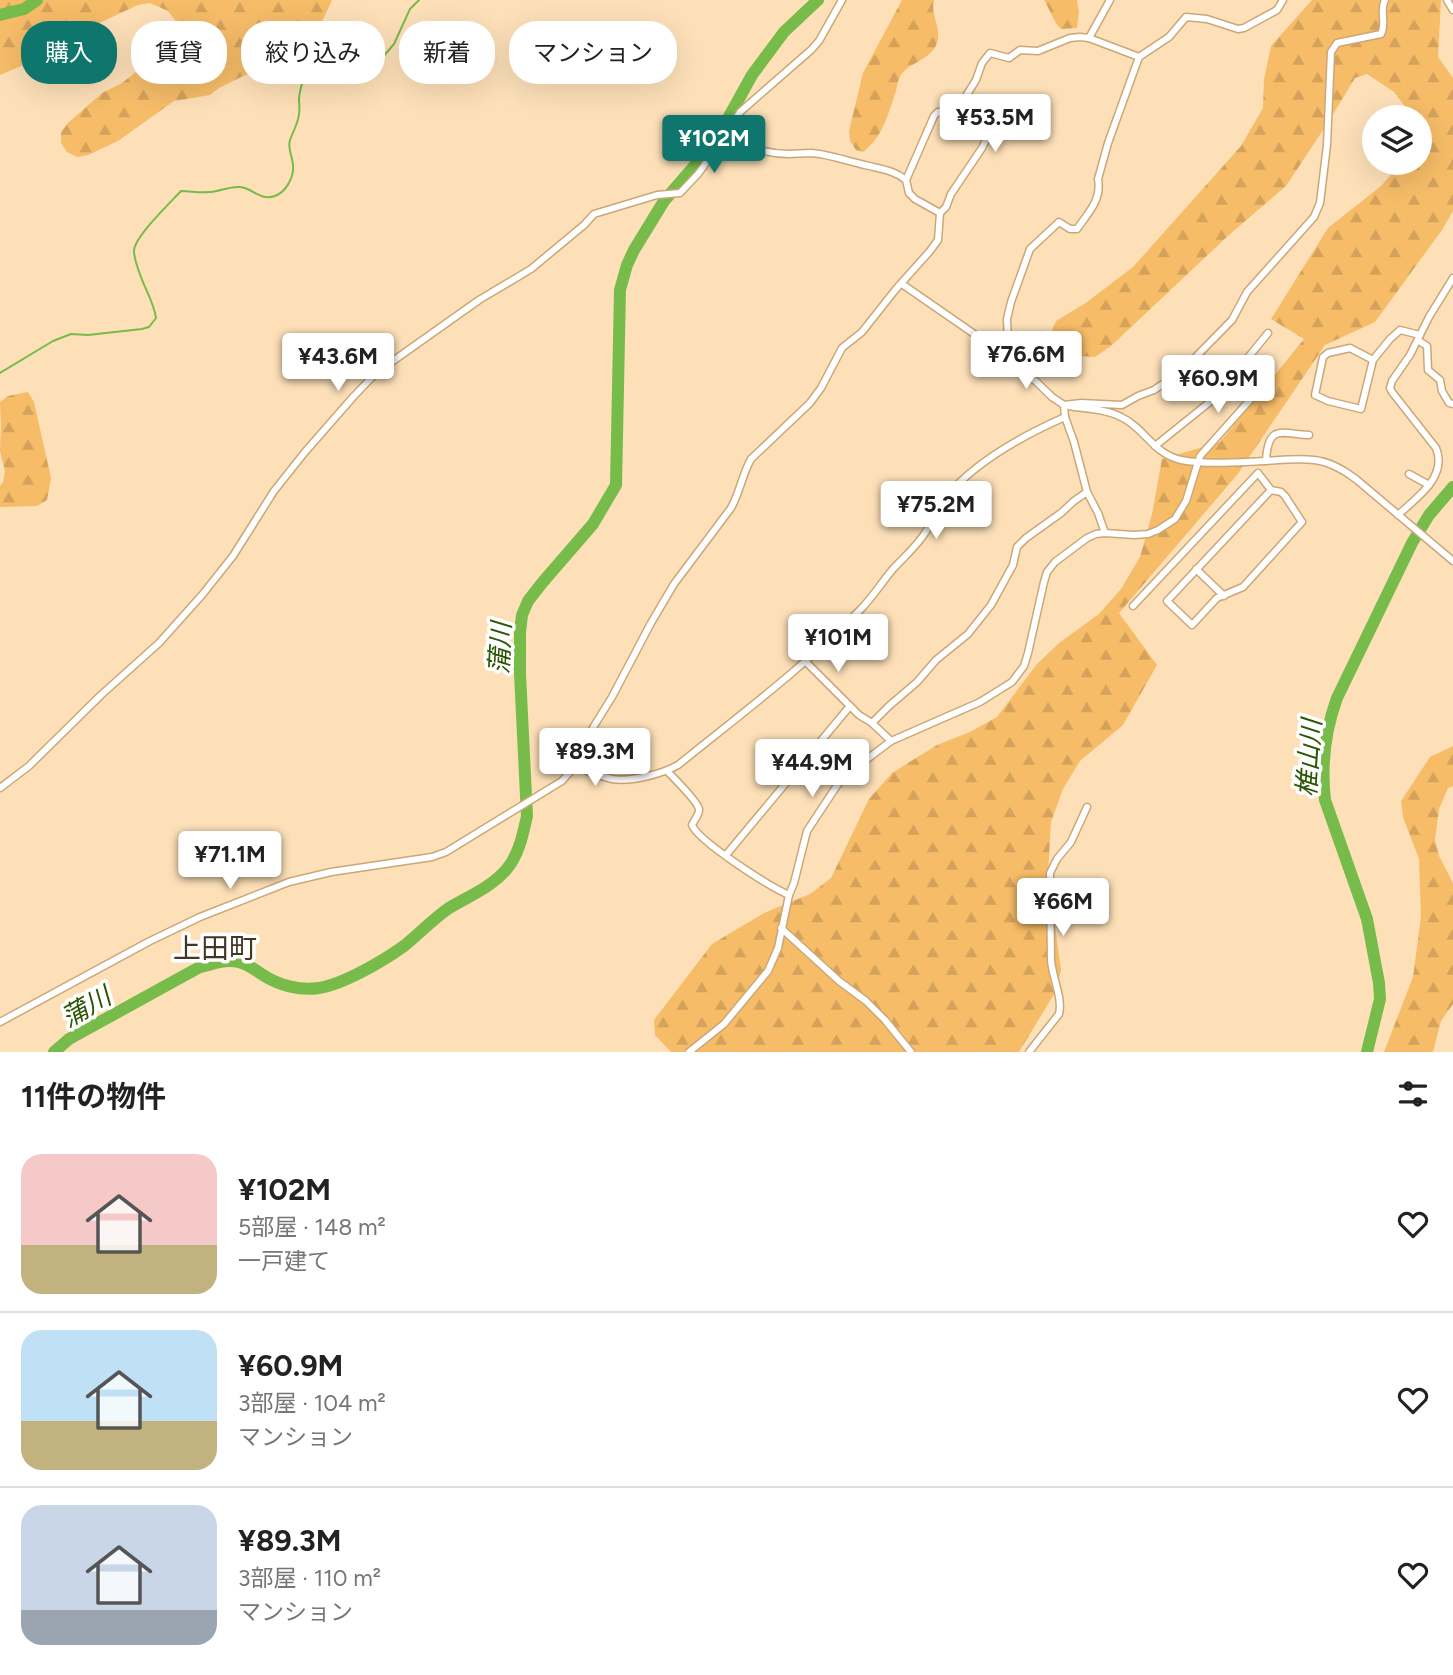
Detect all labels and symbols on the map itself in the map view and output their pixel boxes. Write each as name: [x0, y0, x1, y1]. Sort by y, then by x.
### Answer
pin: ¥53.5M: [938, 94, 1052, 154]
pin: ¥102M: [665, 116, 763, 175]
pin: ¥76.6M: [969, 332, 1083, 391]
pin: ¥43.6M: [281, 334, 395, 393]
pin: ¥60.9M: [1161, 356, 1275, 415]
pin: ¥75.2M: [879, 482, 993, 541]
pin: ¥101M: [789, 614, 887, 674]
water label: 蒲川: [483, 618, 517, 675]
water label: 椎山川: [1290, 715, 1328, 798]
pin: ¥89.3M: [538, 728, 652, 788]
pin: ¥44.9M: [755, 740, 869, 799]
pin: ¥71.1M: [173, 832, 287, 891]
pin: ¥66M: [1022, 878, 1104, 938]
district label: 上田町: [173, 931, 257, 965]
water label: 蒲川: [55, 979, 119, 1034]

